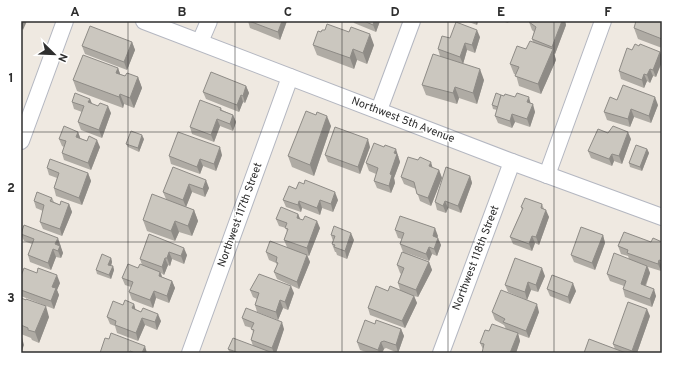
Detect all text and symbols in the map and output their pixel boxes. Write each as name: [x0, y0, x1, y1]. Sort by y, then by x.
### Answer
text: A: [70, 5, 80, 21]
text: B: [178, 5, 187, 21]
text: C: [284, 5, 292, 21]
text: D: [390, 5, 400, 21]
text: E: [497, 5, 505, 21]
text: F: [604, 5, 612, 21]
north arrow: [34, 34, 74, 74]
text: N: [54, 51, 70, 64]
text: 1: [8, 71, 14, 87]
street label: Northwest 5th Avenue: [349, 94, 457, 146]
street label: Northwest 117th Street: [215, 161, 265, 269]
text: 2: [7, 181, 15, 197]
street label: Northwest 118th Street: [449, 203, 503, 313]
text: 3: [7, 291, 15, 307]

